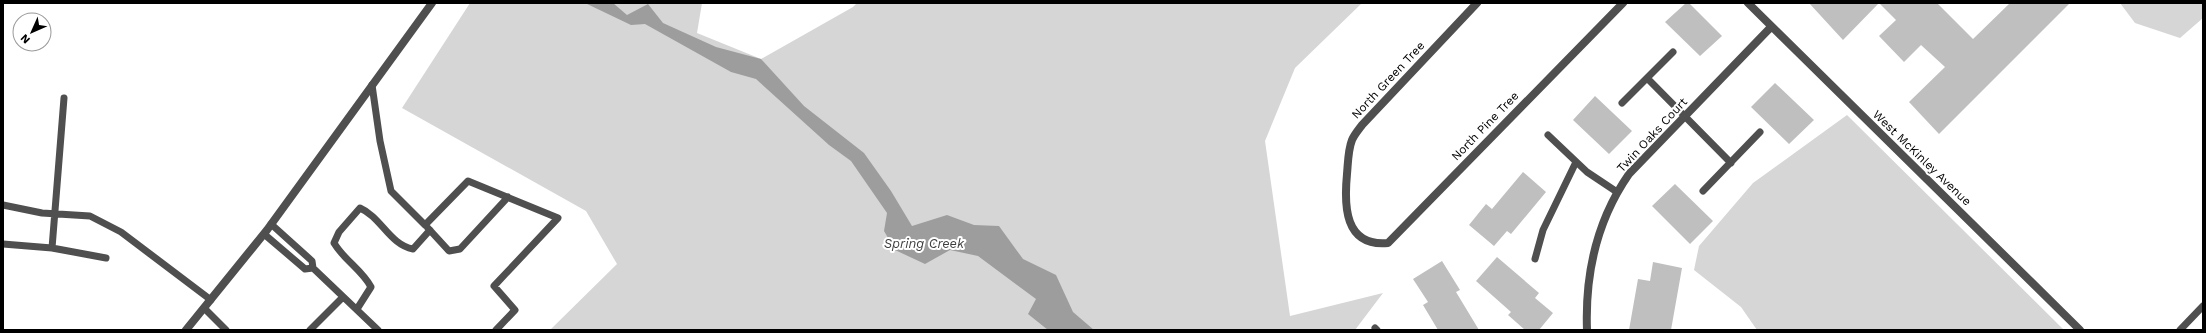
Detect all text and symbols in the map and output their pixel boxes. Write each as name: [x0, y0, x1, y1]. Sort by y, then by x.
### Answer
north arrow: [12, 12, 52, 52]
text: N: [18, 31, 33, 46]
street label: North Green Tree: [1349, 38, 1427, 121]
street label: North Pine Tree: [1448, 88, 1522, 163]
street label: Twin Oaks Court: [1614, 95, 1690, 175]
street label: West McKinley Avenue: [1870, 107, 1974, 209]
water label: Spring Creek: [884, 236, 965, 251]

